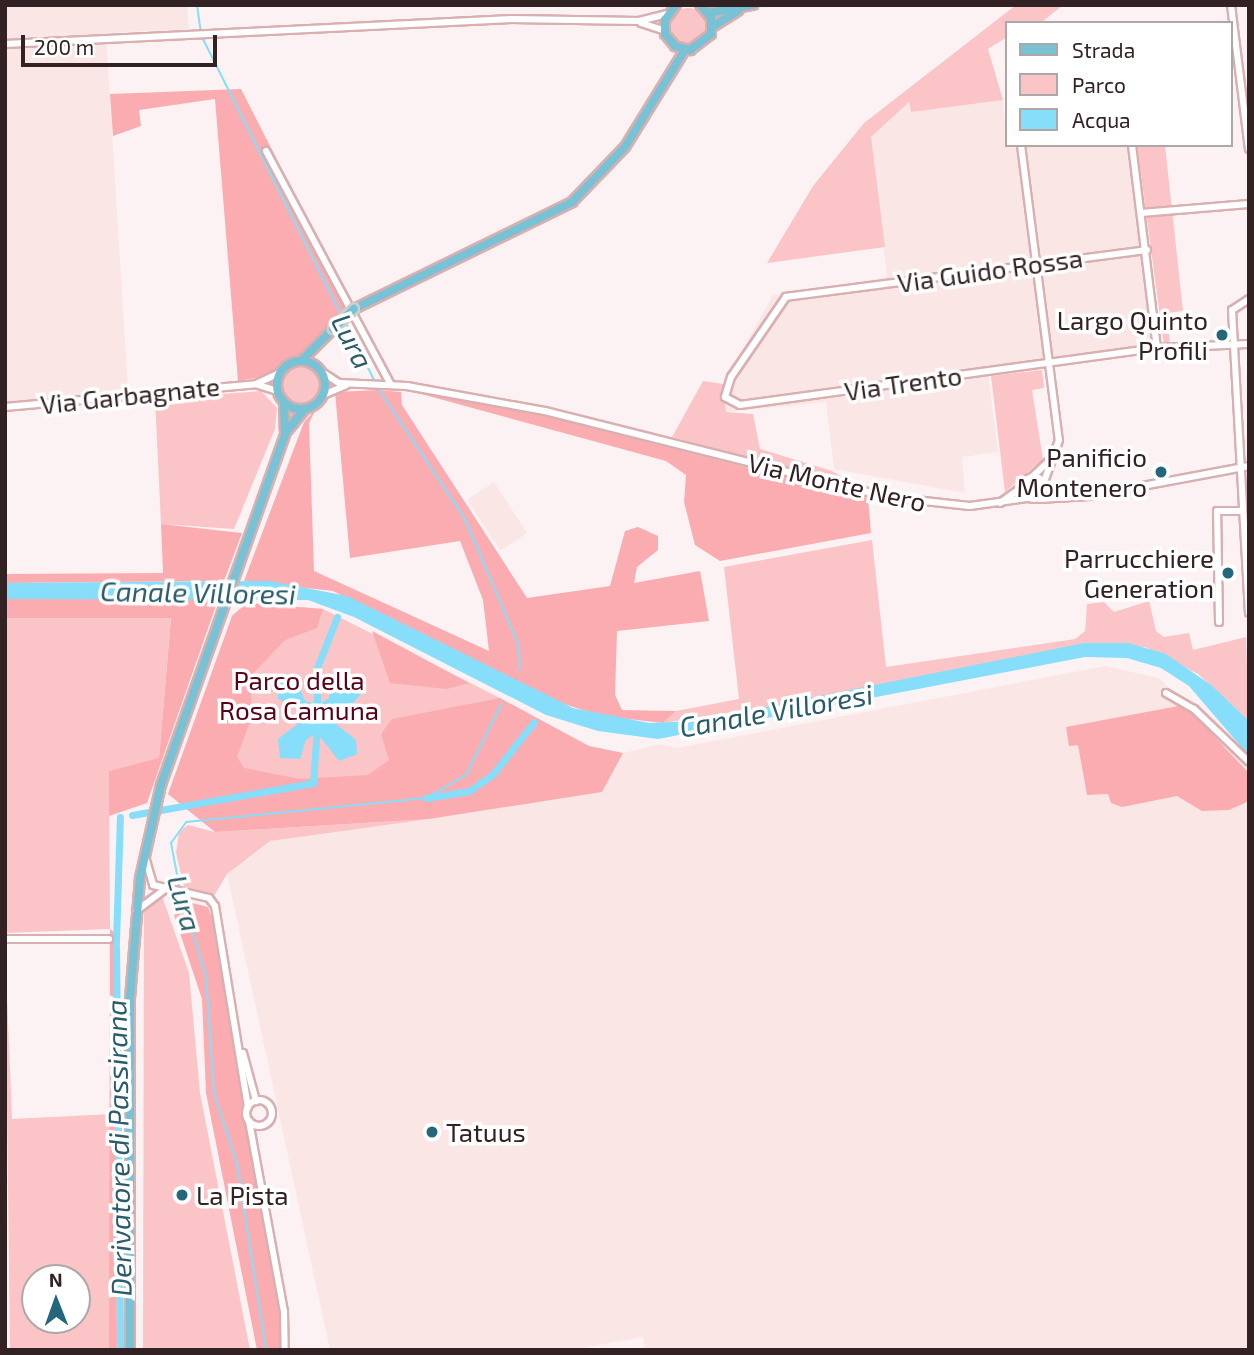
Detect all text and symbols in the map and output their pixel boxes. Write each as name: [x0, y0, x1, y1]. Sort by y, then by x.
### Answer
scale bar: [24, 21, 220, 65]
legend: [1006, 21, 1233, 147]
text: 200 m: [34, 34, 94, 59]
text: Strada: [1072, 37, 1135, 62]
text: Parco: [1072, 72, 1126, 97]
text: Acqua: [1072, 107, 1131, 132]
street label: Via Guido Rossa: [895, 242, 1085, 298]
place label: Largo Quinto Profili: [1057, 304, 1208, 366]
water label: Lura: [325, 308, 381, 374]
marker: Largo Quinto Profili: [1214, 327, 1230, 343]
street label: Via Trento: [842, 359, 964, 407]
street label: Via Garbagnate: [39, 370, 221, 420]
place label: Panificio Montenero: [1017, 441, 1147, 503]
street label: Via Monte Nero: [745, 446, 929, 518]
marker: Panificio Montenero: [1153, 464, 1169, 480]
place label: Parrucchiere Generation: [1064, 542, 1214, 604]
marker: Parrucchiere Generation: [1220, 565, 1236, 581]
water label: Canale Villoresi: [99, 573, 297, 611]
park label: Parco della Rosa Camuna: [219, 664, 379, 726]
water label: Canale Villoresi: [676, 676, 876, 744]
water label: Lura: [161, 871, 209, 935]
water label: Derivatore di Passirana: [99, 999, 137, 1297]
place label: Tatuus: [446, 1116, 526, 1148]
marker: Tatuus: [424, 1124, 440, 1140]
place label: La Pista: [196, 1179, 289, 1211]
marker: La Pista: [174, 1187, 190, 1203]
north arrow: [21, 1264, 91, 1334]
text: N: [49, 1268, 63, 1291]

